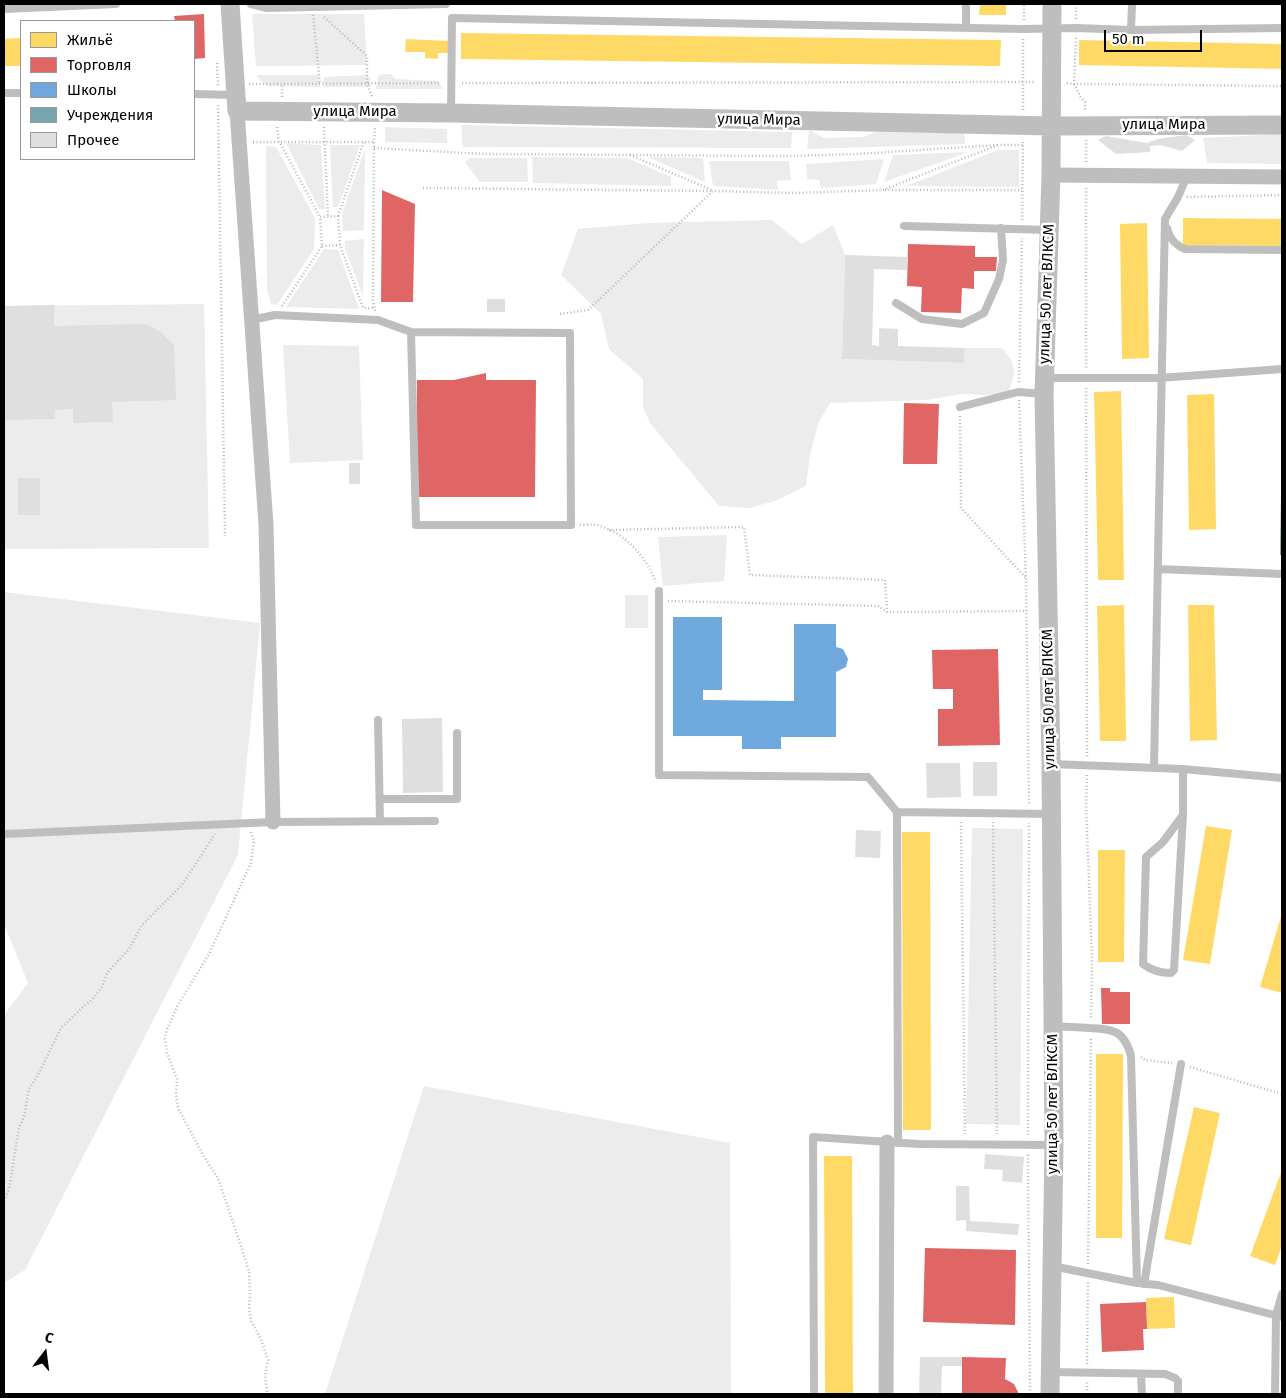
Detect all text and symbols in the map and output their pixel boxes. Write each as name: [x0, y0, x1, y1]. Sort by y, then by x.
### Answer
legend: [20, 20, 195, 160]
scale bar: [1106, 20, 1204, 52]
text: 50 m: [1112, 30, 1145, 48]
text: Жильё: [67, 31, 113, 49]
text: Торговля: [67, 56, 132, 74]
text: Школы: [67, 81, 117, 99]
street label: улица Мира: [313, 103, 397, 121]
text: Учреждения: [67, 106, 153, 124]
street label: улица Мира: [717, 110, 801, 130]
street label: улица Мира: [1122, 116, 1206, 134]
text: Прочее: [67, 131, 119, 149]
street label: улица 50 лет ВЛКСМ: [1036, 224, 1058, 364]
street label: улица 50 лет ВЛКСМ: [1039, 629, 1059, 769]
street label: улица 50 лет ВЛКСМ: [1044, 1034, 1062, 1174]
north arrow: [20, 1328, 70, 1378]
text: С: [43, 1329, 55, 1347]

